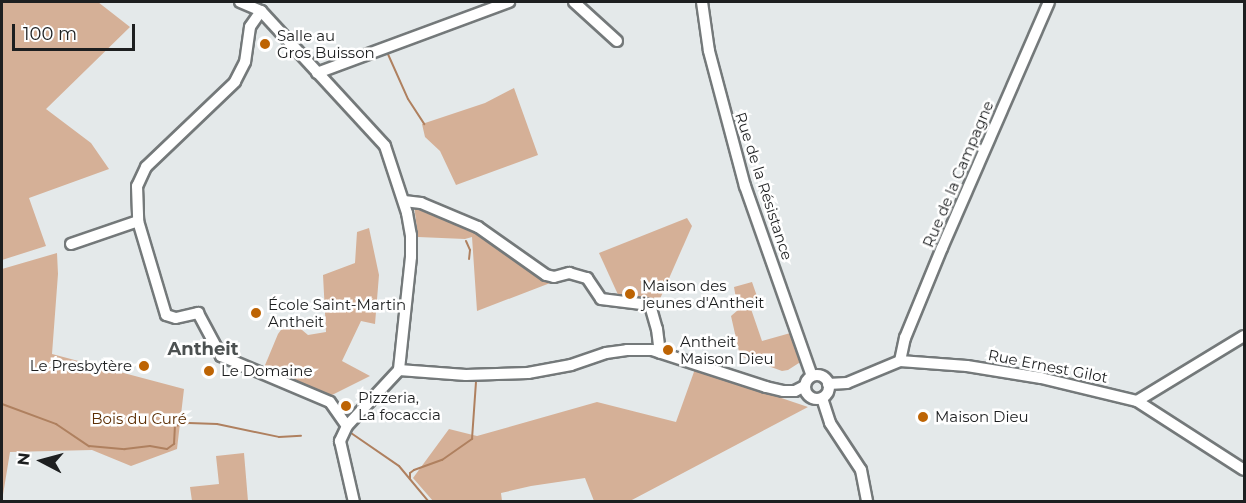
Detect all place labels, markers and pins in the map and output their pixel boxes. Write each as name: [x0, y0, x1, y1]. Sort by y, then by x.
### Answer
place label: Salle au Gros Buisson: [277, 26, 375, 61]
marker: Salle au Gros Buisson: [258, 37, 272, 51]
place label: Maison des jeunes d'Antheit: [642, 276, 764, 311]
marker: Maison des jeunes d'Antheit: [623, 287, 637, 301]
place label: École Saint-Martin Antheit: [268, 295, 406, 330]
marker: École Saint-Martin Antheit: [249, 306, 263, 320]
place label: Antheit Maison Dieu: [680, 332, 774, 367]
marker: Antheit Maison Dieu: [661, 343, 675, 357]
place label: Le Presbytère: [30, 357, 132, 375]
marker: Le Presbytère: [137, 359, 151, 373]
place label: Le Domaine: [221, 362, 313, 380]
marker: Le Domaine: [202, 364, 216, 378]
place label: Pizzeria, La focaccia: [358, 388, 441, 423]
marker: Pizzeria, La focaccia: [339, 399, 353, 413]
place label: Maison Dieu: [935, 408, 1029, 426]
marker: Maison Dieu: [916, 410, 930, 424]

